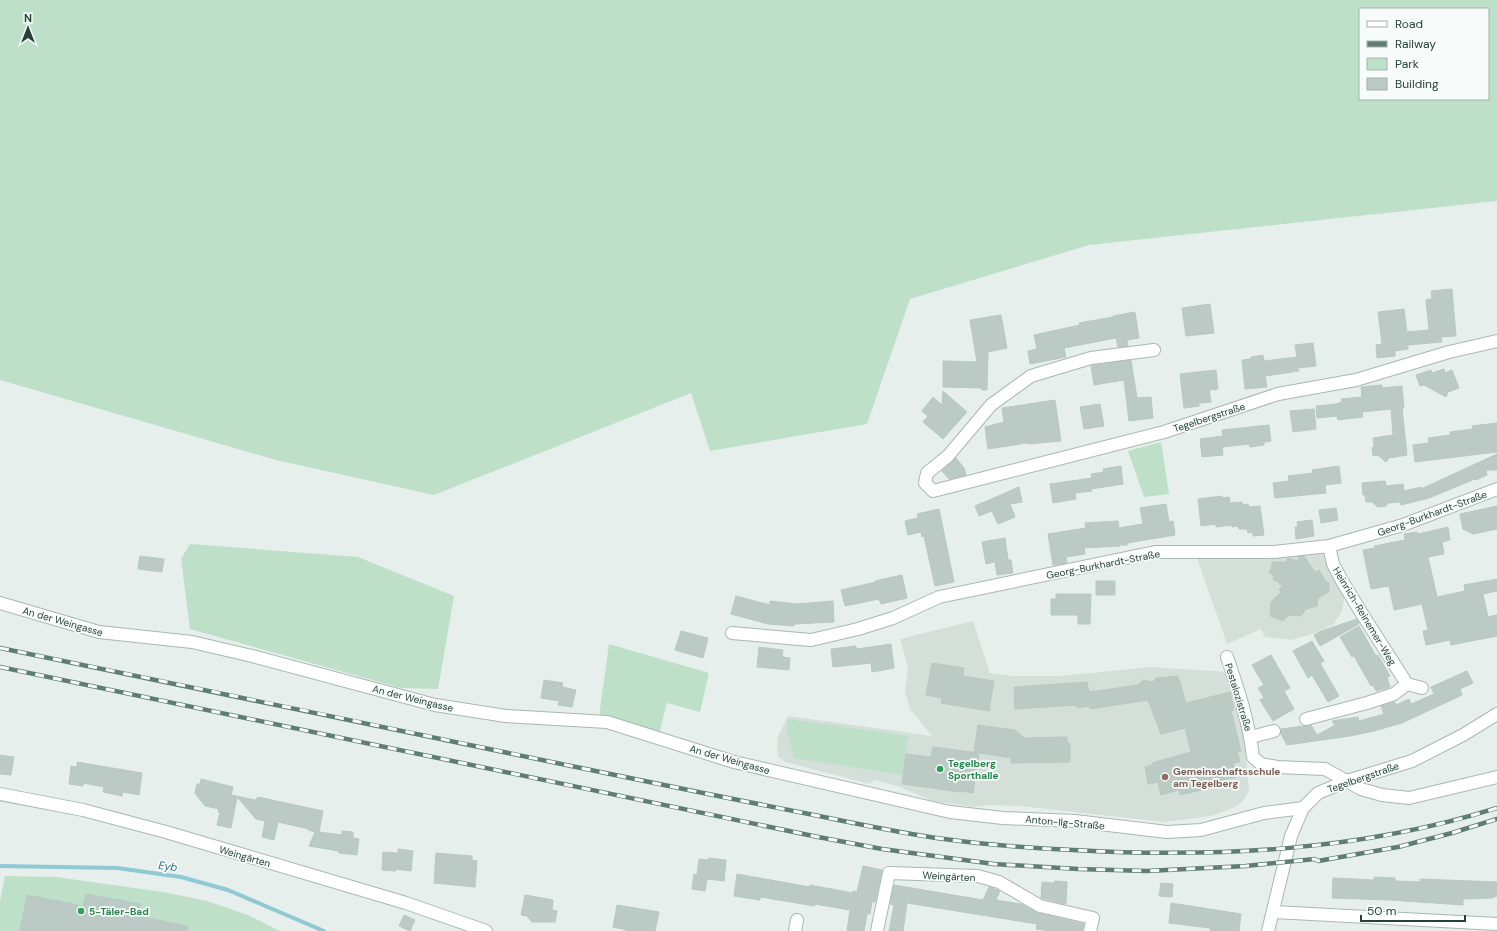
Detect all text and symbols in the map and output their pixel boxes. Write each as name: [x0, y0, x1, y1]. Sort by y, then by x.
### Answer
north arrow: [8, 8, 48, 48]
legend: [1359, 8, 1489, 100]
text: N: [24, 11, 32, 25]
text: Road: [1395, 16, 1423, 32]
text: Railway: [1395, 36, 1436, 52]
text: Park: [1395, 56, 1419, 72]
text: Building: [1395, 76, 1439, 92]
street label: Tegelbergstraße: [1172, 400, 1247, 435]
street label: Georg-Burkhardt-Straße: [1376, 487, 1489, 539]
street label: Georg-Burkhardt-Straße: [1045, 547, 1161, 582]
street label: Heinrich-Reinemer-Weg: [1330, 565, 1399, 668]
street label: An der Weingasse: [21, 604, 105, 639]
street label: Pestalozistraße: [1222, 662, 1255, 733]
street label: An der Weingasse: [371, 682, 455, 715]
street label: An der Weingasse: [688, 742, 772, 777]
place label: Tegelberg Sporthalle: [948, 757, 999, 782]
street label: Tegelbergstraße: [1326, 759, 1401, 796]
marker: Tegelberg Sporthalle: [935, 764, 945, 774]
place label: Gemeinschaftsschule am Tegelberg: [1173, 765, 1280, 790]
marker: Gemeinschaftsschule am Tegelberg: [1160, 772, 1170, 782]
street label: Anton-Ilg-Straße: [1025, 813, 1106, 832]
street label: Weingärten: [218, 843, 272, 870]
water label: Eyb: [158, 858, 179, 874]
street label: Weingärten: [922, 869, 976, 884]
scale bar: [1361, 897, 1465, 923]
text: 50 m: [1367, 903, 1396, 919]
place label: 5-Täler-Bad: [89, 905, 149, 918]
marker: 5-Täler-Bad: [76, 906, 86, 916]

